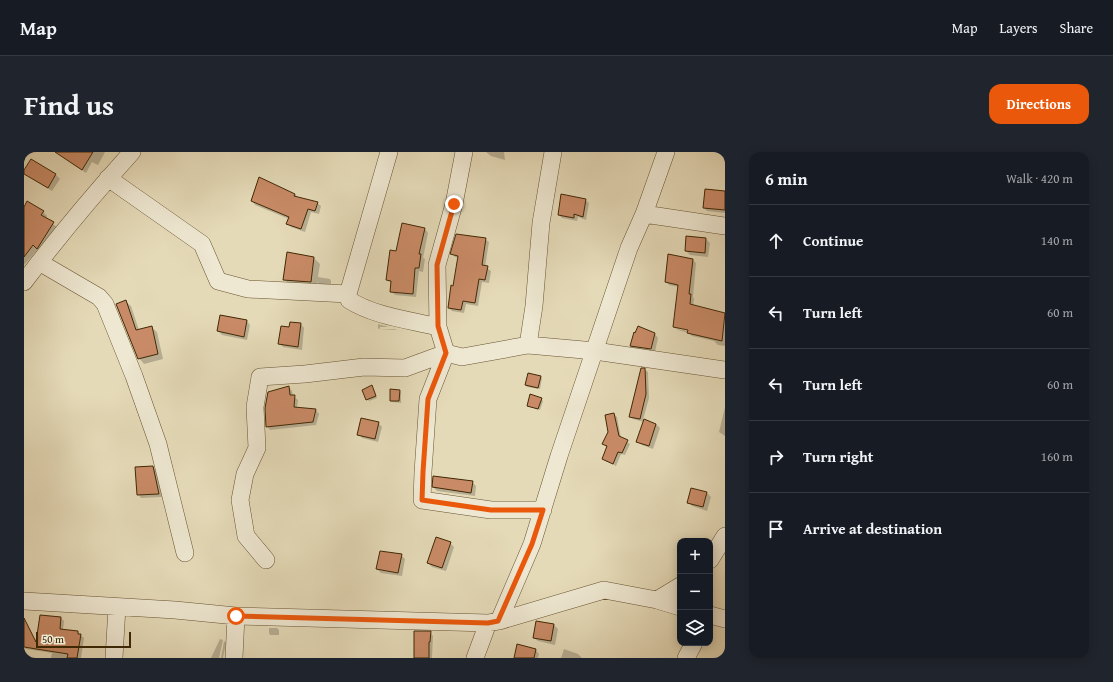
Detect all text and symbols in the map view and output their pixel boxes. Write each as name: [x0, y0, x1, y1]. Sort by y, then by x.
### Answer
text: Map: [20, 14, 57, 42]
text: Map: [952, 18, 978, 38]
text: Layers: [1000, 18, 1038, 38]
text: Share: [1060, 18, 1093, 38]
text: Find us: [24, 84, 114, 125]
button: Directions: [989, 84, 1089, 124]
text: 6 min: [765, 166, 807, 191]
text: Walk · 420 m: [1006, 169, 1073, 188]
route end: [445, 195, 463, 213]
icon: ahead: [765, 230, 787, 252]
text: Continue: [803, 230, 864, 251]
text: 140 m: [1041, 231, 1073, 250]
icon: left: [765, 302, 787, 324]
text: Turn left: [803, 302, 862, 323]
text: 60 m: [1047, 303, 1073, 322]
icon: left: [765, 374, 787, 396]
text: Turn left: [803, 374, 862, 395]
text: 60 m: [1047, 375, 1073, 394]
icon: right: [765, 446, 787, 468]
text: Turn right: [803, 446, 874, 467]
text: 160 m: [1041, 447, 1073, 466]
icon: arrive: [765, 518, 787, 540]
text: Arrive at destination: [803, 518, 942, 539]
map controls: [677, 538, 713, 646]
button: +: [677, 538, 713, 574]
button: −: [677, 574, 713, 610]
route start: [227, 607, 245, 625]
button: layers: [677, 610, 713, 646]
scale bar: [36, 630, 131, 649]
text: 50 m: [42, 631, 64, 647]

